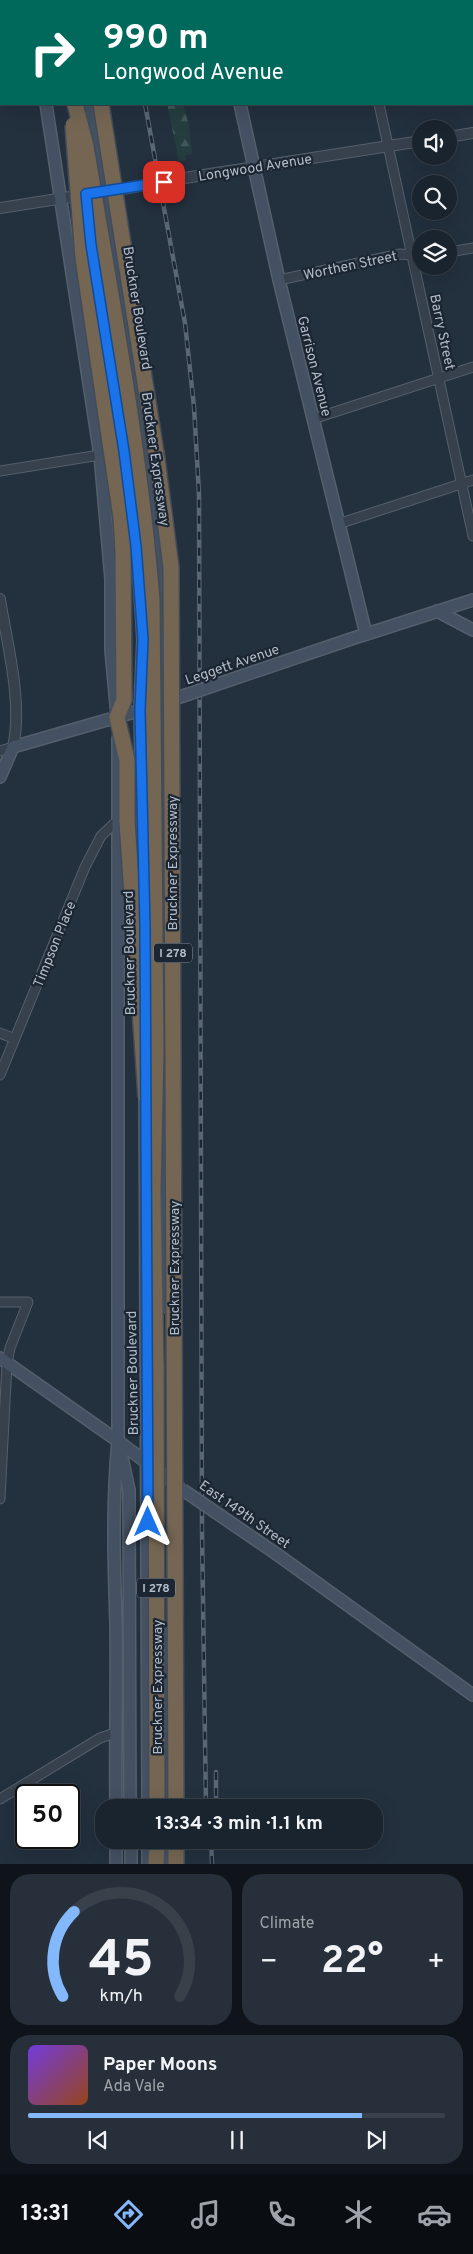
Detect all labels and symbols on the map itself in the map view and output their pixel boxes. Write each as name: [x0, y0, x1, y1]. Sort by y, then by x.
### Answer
street label: Longwood Avenue: [197, 151, 313, 186]
pin: [143, 161, 185, 203]
street label: Bruckner Boulevard: [118, 245, 155, 371]
street label: Worthen Street: [302, 248, 399, 285]
street label: Barry Street: [425, 293, 458, 372]
street label: Garrison Avenue: [293, 314, 334, 418]
street label: Bruckner Expressway: [137, 391, 172, 527]
street label: Leggett Avenue: [183, 641, 282, 689]
street label: Bruckner Expressway: [165, 795, 182, 931]
street label: Bruckner Boulevard: [121, 890, 140, 1015]
street label: Timpson Place: [30, 899, 80, 990]
road number: I 278: [154, 944, 192, 962]
street label: Bruckner Expressway: [167, 1200, 184, 1336]
street label: Bruckner Boulevard: [124, 1310, 143, 1435]
street label: East 149th Street: [195, 1478, 293, 1553]
position arrow: [121, 1495, 173, 1547]
road number: I 278: [137, 1579, 175, 1598]
street label: Bruckner Expressway: [150, 1619, 167, 1755]
speed limit sign: 50: [15, 1784, 80, 1849]

